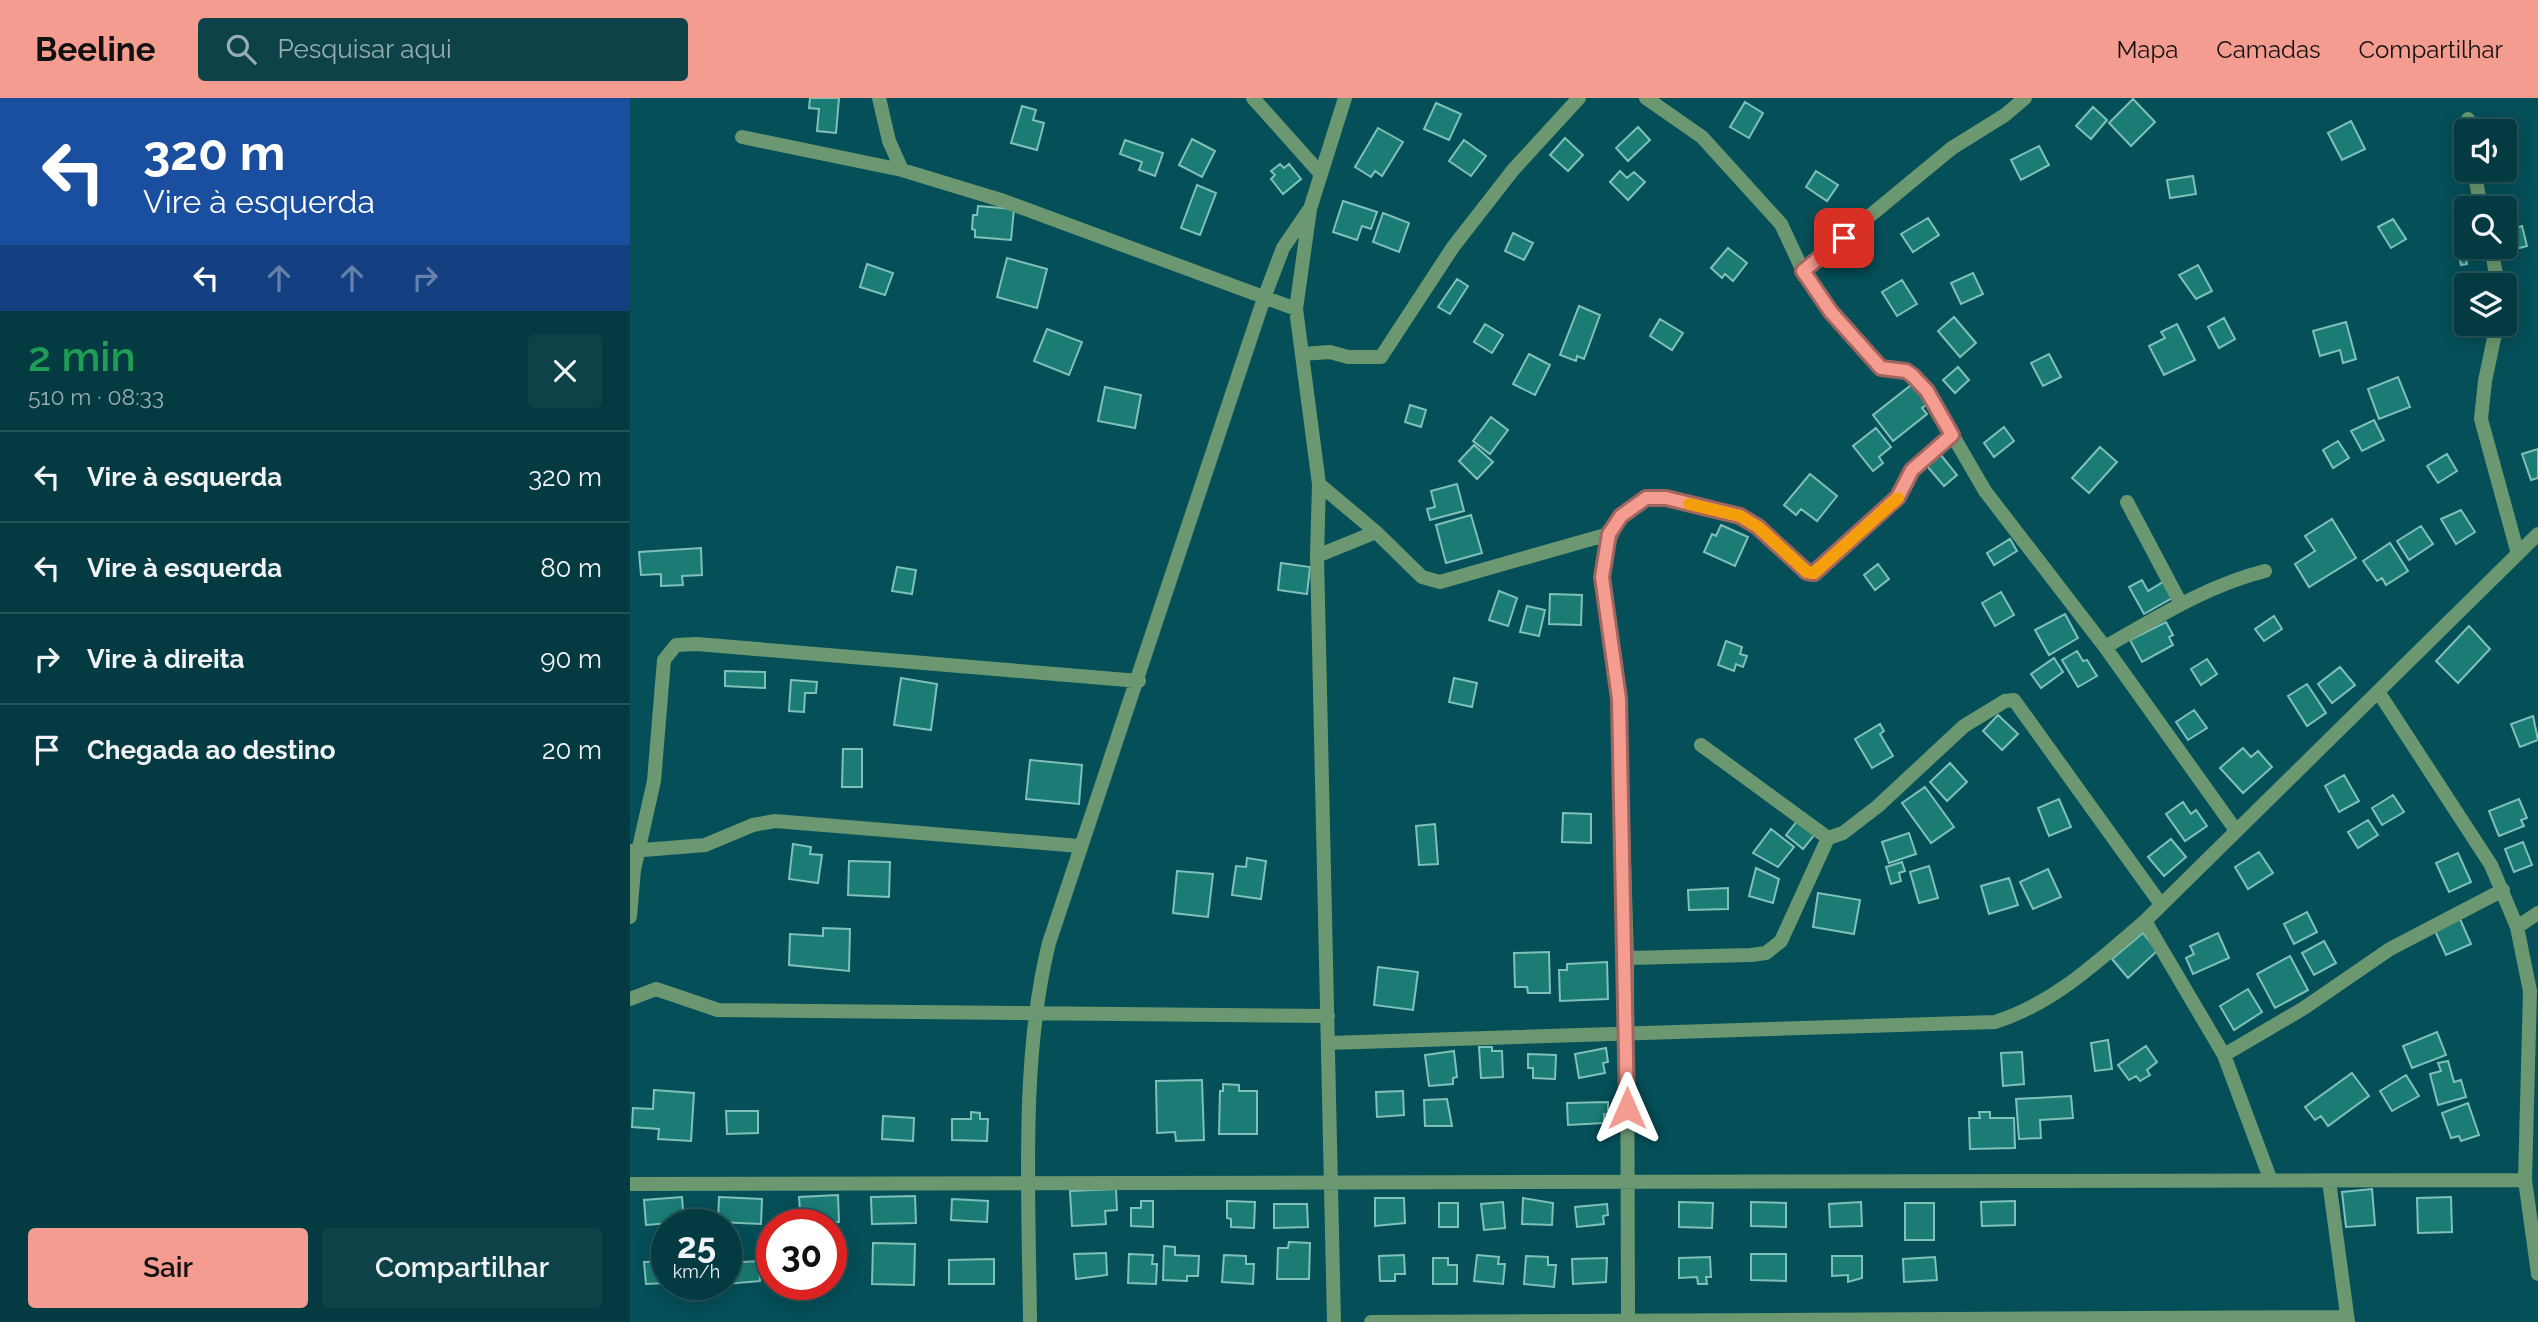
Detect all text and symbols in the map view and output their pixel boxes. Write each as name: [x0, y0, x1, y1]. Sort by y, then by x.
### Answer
search box: [198, 18, 688, 81]
text: Beeline: [35, 30, 156, 69]
icon: search: [222, 30, 260, 68]
text: Pesquisar aqui: [278, 34, 452, 64]
text: Mapa: [2116, 35, 2178, 64]
text: Camadas: [2216, 35, 2321, 64]
text: Compartilhar: [2359, 35, 2503, 64]
map controls: [2454, 119, 2517, 336]
button: sound: [2454, 119, 2517, 182]
text: 320 m: [143, 124, 285, 181]
icon: left: [28, 126, 119, 217]
text: Vire à esquerda: [143, 183, 375, 220]
button: search: [2454, 196, 2517, 259]
pin: [1814, 208, 1874, 268]
icon: arrive: [1825, 219, 1863, 257]
icon: left: [187, 259, 225, 297]
icon: ahead: [260, 259, 298, 297]
icon: ahead: [333, 259, 371, 297]
icon: right: [406, 259, 444, 297]
button: layers: [2454, 273, 2517, 336]
text: 2 min: [28, 332, 136, 381]
button: close: [528, 334, 602, 408]
text: 510 m · 08:33: [28, 383, 164, 410]
icon: left: [28, 458, 66, 496]
text: Vire à esquerda: [87, 462, 282, 492]
text: 320 m: [528, 462, 602, 492]
icon: left: [28, 549, 66, 587]
text: Vire à esquerda: [87, 553, 282, 583]
text: 80 m: [540, 553, 602, 583]
icon: right: [28, 640, 66, 678]
text: Vire à direita: [87, 644, 244, 674]
text: 90 m: [540, 644, 602, 674]
icon: arrive: [28, 731, 66, 769]
text: Chegada ao destino: [87, 735, 336, 765]
text: 20 m: [542, 735, 602, 765]
position arrow: [1590, 1071, 1664, 1145]
speed limit sign: 30: [756, 1209, 847, 1300]
text: 25: [677, 1225, 716, 1266]
button: Sair: [28, 1228, 308, 1308]
button: Compartilhar: [322, 1228, 602, 1308]
text: km/h: [673, 1261, 720, 1282]

